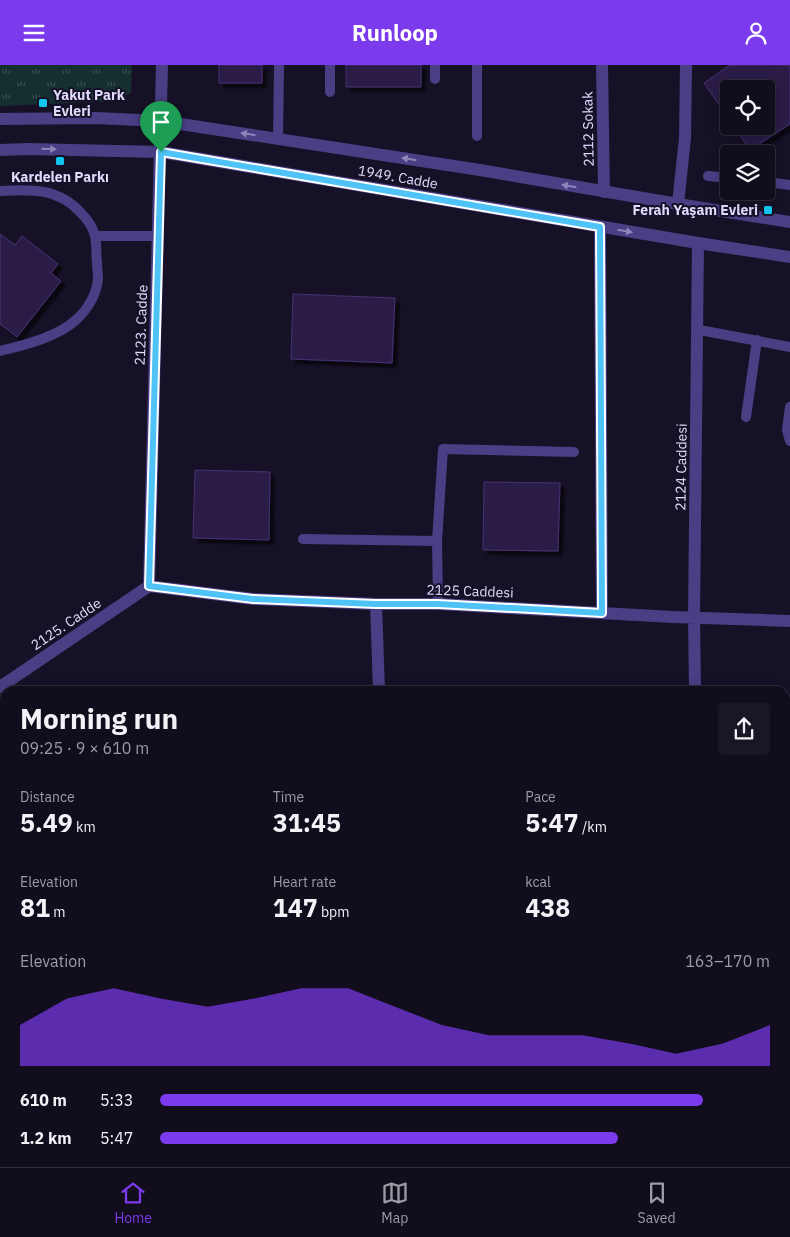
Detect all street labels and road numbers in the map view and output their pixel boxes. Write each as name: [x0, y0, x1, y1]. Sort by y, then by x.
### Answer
street label: 2112 Sokak: [578, 91, 598, 167]
street label: 1949. Cadde: [357, 161, 440, 193]
street label: 2123. Cadde: [131, 284, 151, 366]
street label: 2124 Caddesi: [671, 423, 691, 511]
street label: 2125 Caddesi: [426, 580, 514, 602]
street label: 2125. Cadde: [27, 594, 105, 654]

